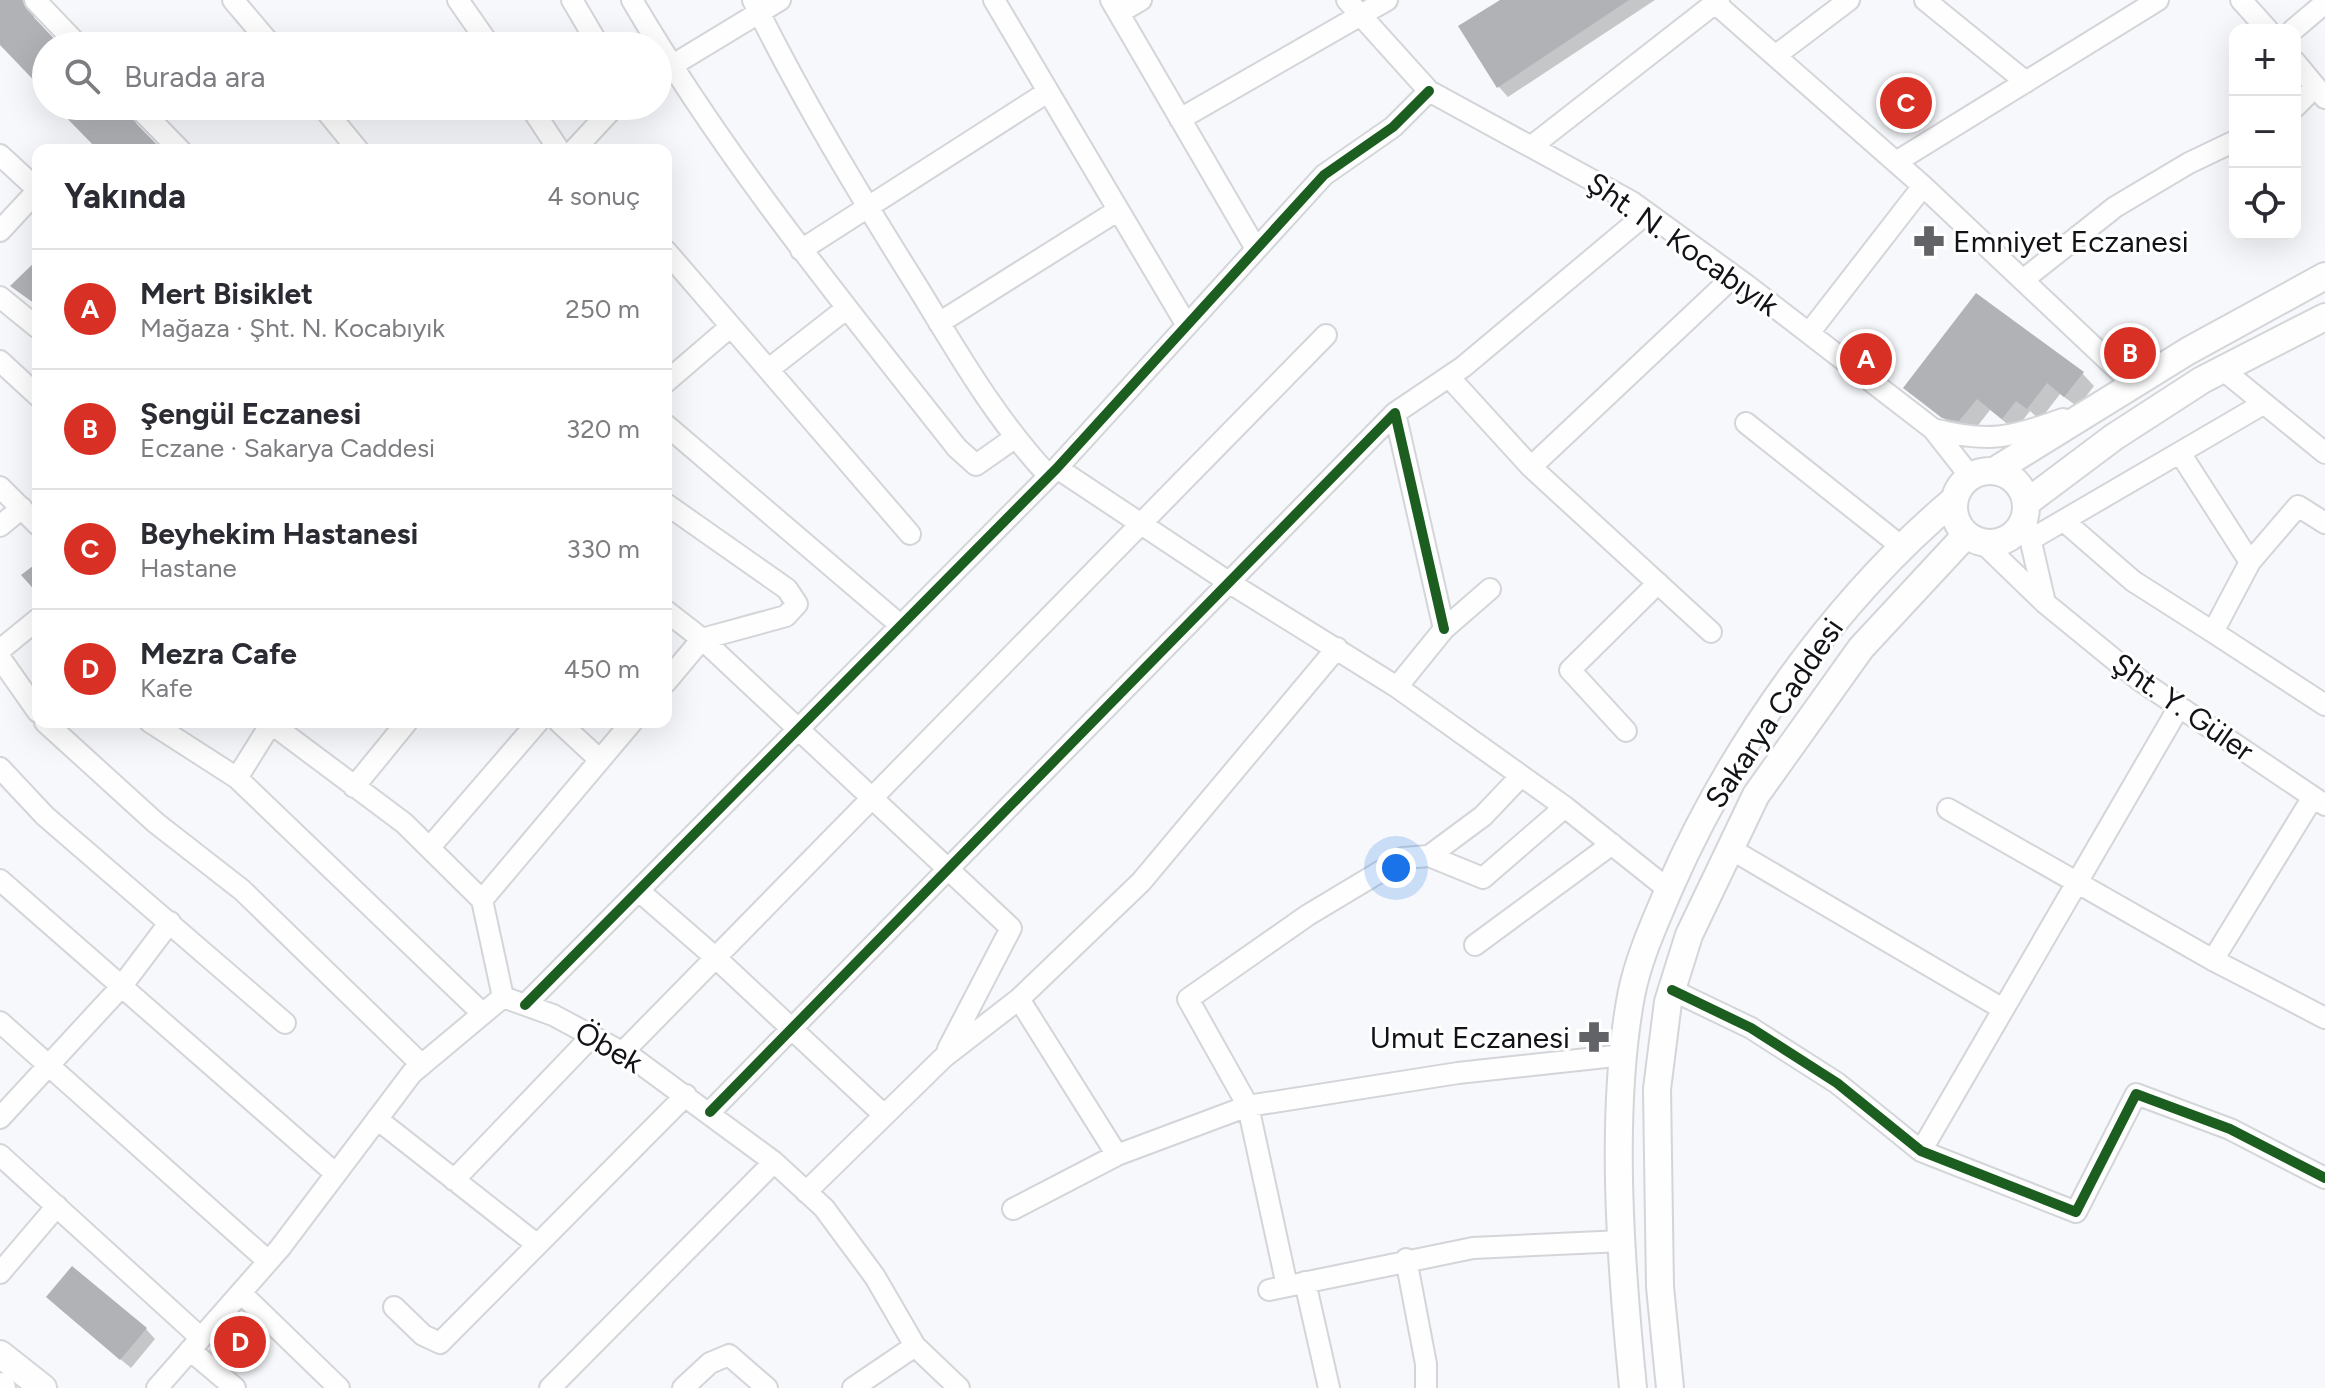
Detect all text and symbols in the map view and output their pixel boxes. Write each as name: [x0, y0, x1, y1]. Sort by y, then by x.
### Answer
map controls: [2229, 24, 2301, 240]
button: +: [2229, 24, 2301, 96]
search box: [32, 32, 672, 120]
icon: search: [60, 54, 104, 98]
text: Burada ara: [124, 58, 266, 95]
pin: C: [1880, 73, 1932, 133]
button: −: [2229, 96, 2301, 168]
street label: Şht. N. Kocabıyık: [1580, 164, 1786, 324]
button: locate: [2229, 168, 2301, 240]
text: Yakında: [64, 176, 186, 217]
text: 4 sonuç: [547, 180, 640, 212]
place label: Emniyet Eczanesi: [1953, 223, 2189, 260]
pharmacy icon: Emniyet Eczanesi: [1912, 224, 1946, 258]
text: Mert Bisiklet: [140, 275, 313, 312]
text: A: [81, 293, 99, 325]
text: 250 m: [565, 293, 640, 325]
text: Mağaza · Şht. N. Kocabıyık: [140, 312, 445, 344]
pin: B: [2104, 323, 2156, 383]
pin: A: [1840, 329, 1892, 389]
text: Şengül Eczanesi: [140, 395, 361, 432]
text: B: [82, 413, 98, 445]
text: 320 m: [566, 413, 640, 445]
text: Eczane · Sakarya Caddesi: [140, 432, 435, 464]
text: Beyhekim Hastanesi: [140, 515, 418, 552]
text: C: [81, 533, 99, 565]
text: 330 m: [566, 533, 640, 565]
text: Hastane: [140, 552, 237, 584]
street label: Sakarya Caddesi: [1697, 611, 1851, 815]
text: Mezra Cafe: [140, 635, 297, 672]
street label: Şht. Y. Güler: [2105, 645, 2261, 769]
text: D: [81, 653, 99, 685]
text: 450 m: [564, 653, 640, 685]
text: Kafe: [140, 672, 193, 704]
your location: [1376, 848, 1416, 888]
street label: Öbek: [569, 1013, 650, 1081]
place label: Umut Eczanesi: [1370, 1019, 1570, 1056]
pharmacy icon: Umut Eczanesi: [1577, 1020, 1611, 1054]
pin: D: [214, 1312, 266, 1372]

